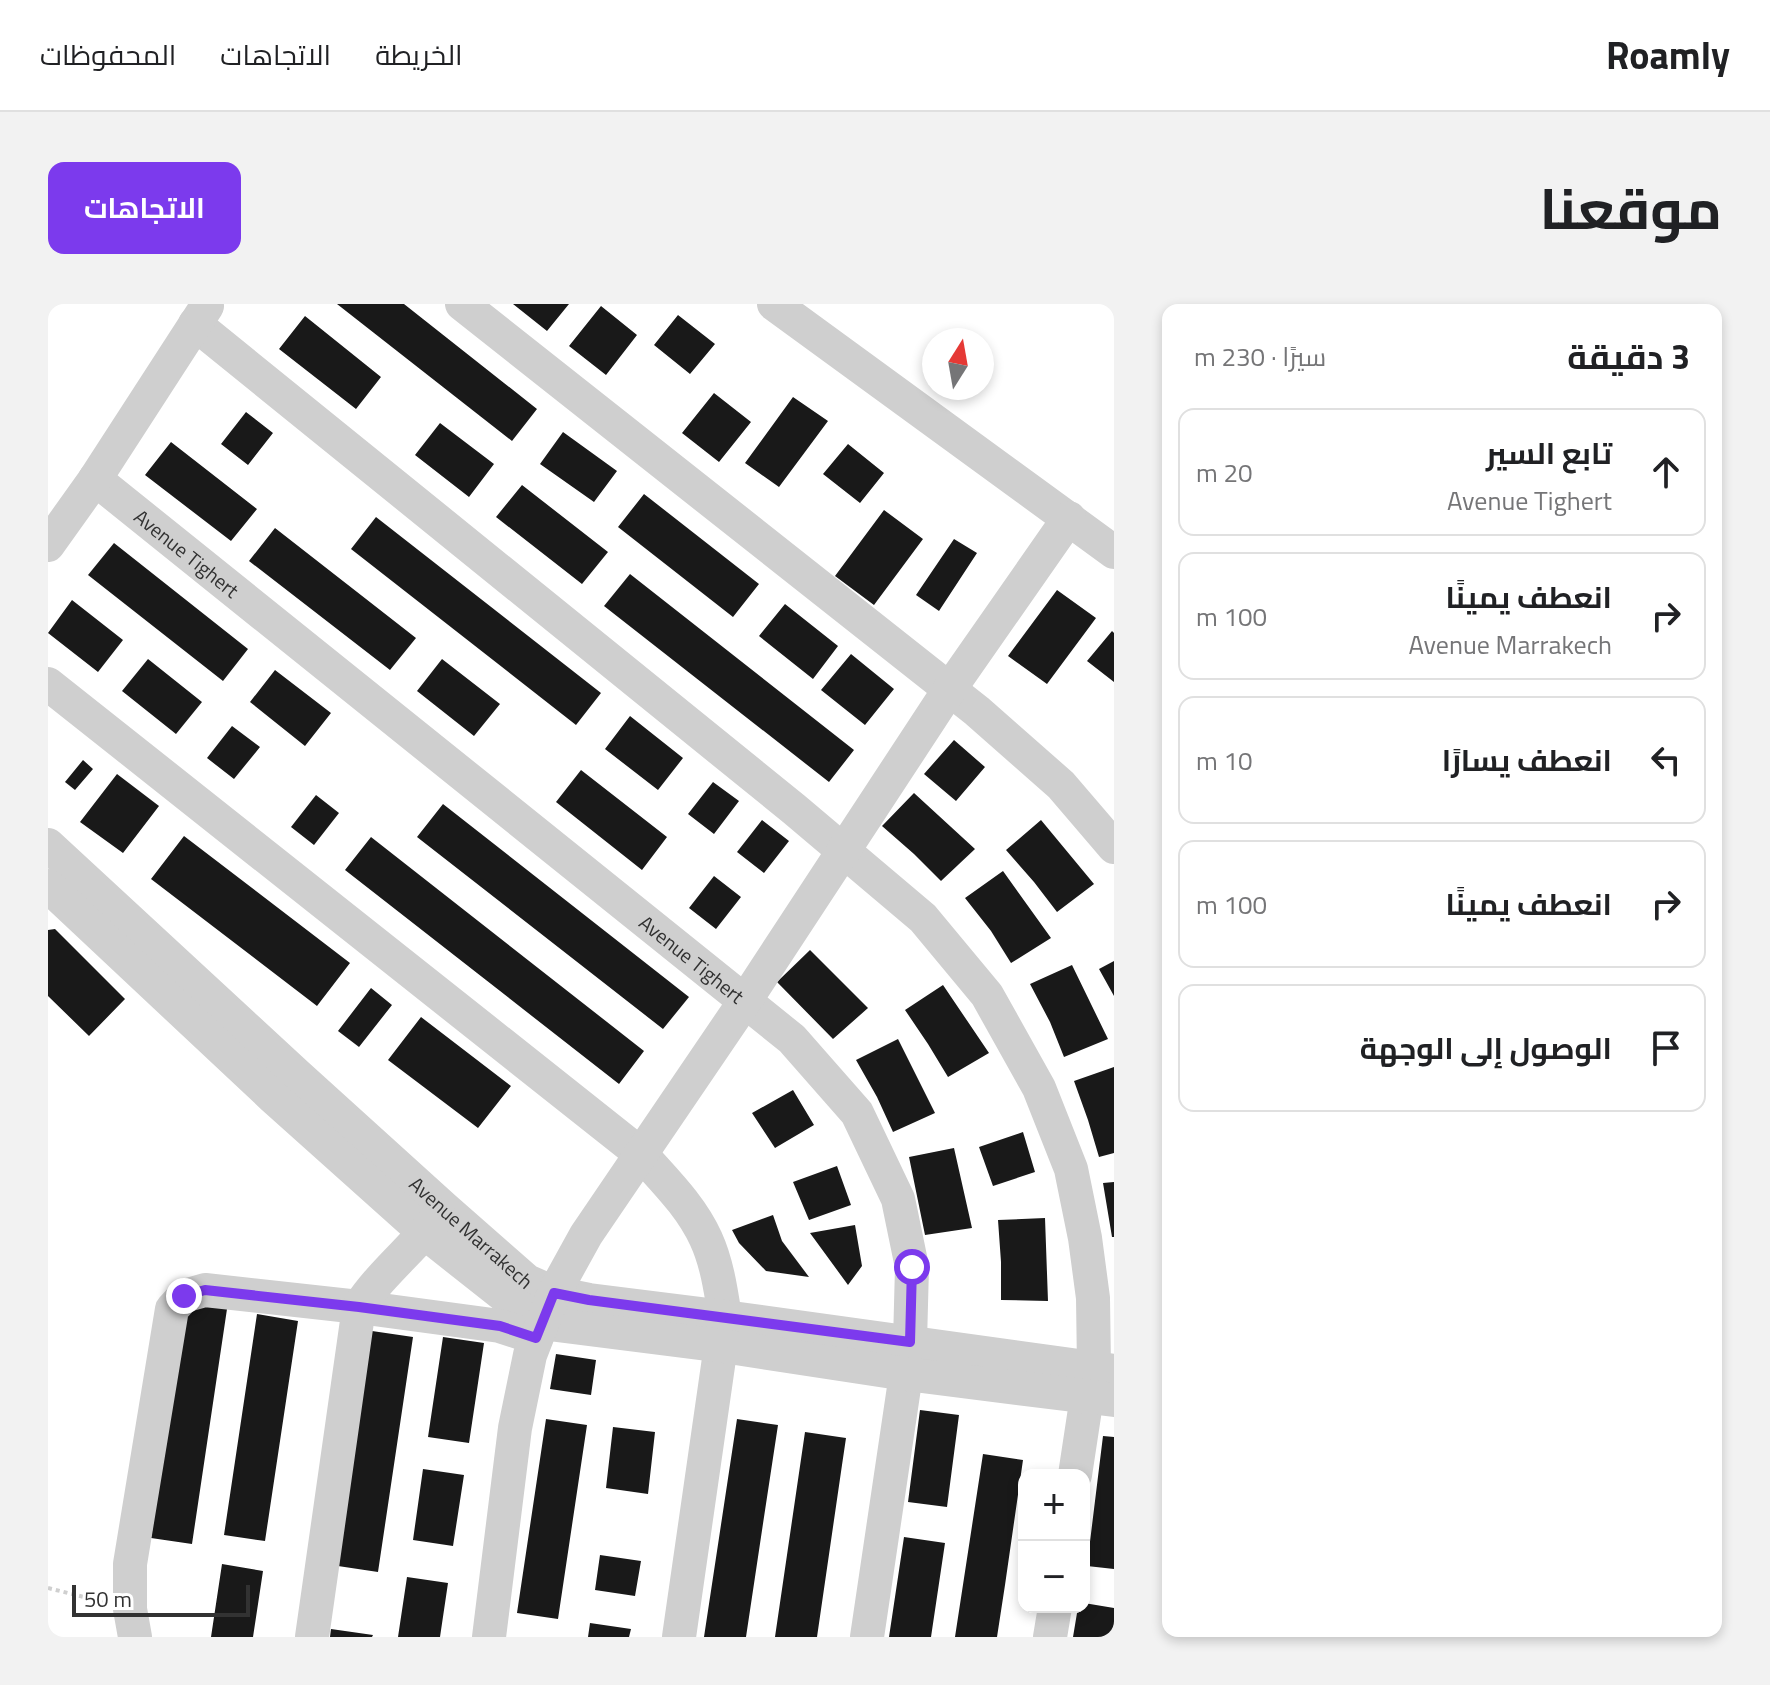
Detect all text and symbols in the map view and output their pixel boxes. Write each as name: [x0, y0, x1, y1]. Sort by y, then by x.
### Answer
text: Roamly: [1606, 26, 1730, 84]
text: المحفوظات: [40, 33, 176, 76]
text: الاتجاهات: [220, 33, 331, 76]
text: الخريطة: [375, 33, 463, 76]
button: الاتجاهات: [48, 162, 241, 254]
text: موقعنا: [1539, 166, 1722, 251]
north arrow: [922, 328, 994, 400]
text: 3 دقيقة: [1567, 330, 1690, 382]
text: سيرًا · 230 m: [1194, 337, 1326, 376]
text: تابع السير: [1486, 430, 1612, 476]
icon: ahead: [1644, 450, 1688, 494]
text: 20 m: [1196, 453, 1253, 492]
text: Avenue Tighert: [1447, 481, 1612, 520]
street label: Avenue Tighert: [128, 501, 246, 605]
text: انعطف يمينًا: [1445, 574, 1612, 620]
icon: right: [1644, 594, 1688, 638]
text: 100 m: [1196, 597, 1267, 636]
text: Avenue Marrakech: [1409, 625, 1612, 664]
text: انعطف يسارًا: [1442, 737, 1612, 783]
icon: left: [1644, 738, 1688, 782]
text: 10 m: [1196, 741, 1253, 780]
text: انعطف يمينًا: [1445, 881, 1612, 927]
icon: right: [1644, 882, 1688, 926]
text: 100 m: [1196, 885, 1267, 924]
street label: Avenue Tighert: [633, 907, 751, 1011]
text: الوصول إلى الوجهة: [1360, 1025, 1612, 1071]
icon: arrive: [1644, 1026, 1688, 1070]
street label: Avenue Marrakech: [403, 1169, 541, 1296]
route start: [894, 1249, 930, 1285]
route end: [166, 1278, 202, 1314]
map controls: [1018, 1469, 1090, 1613]
button: +: [1018, 1469, 1090, 1541]
button: −: [1018, 1541, 1090, 1613]
scale bar: [72, 1581, 250, 1617]
text: 50 m: [84, 1582, 132, 1616]

